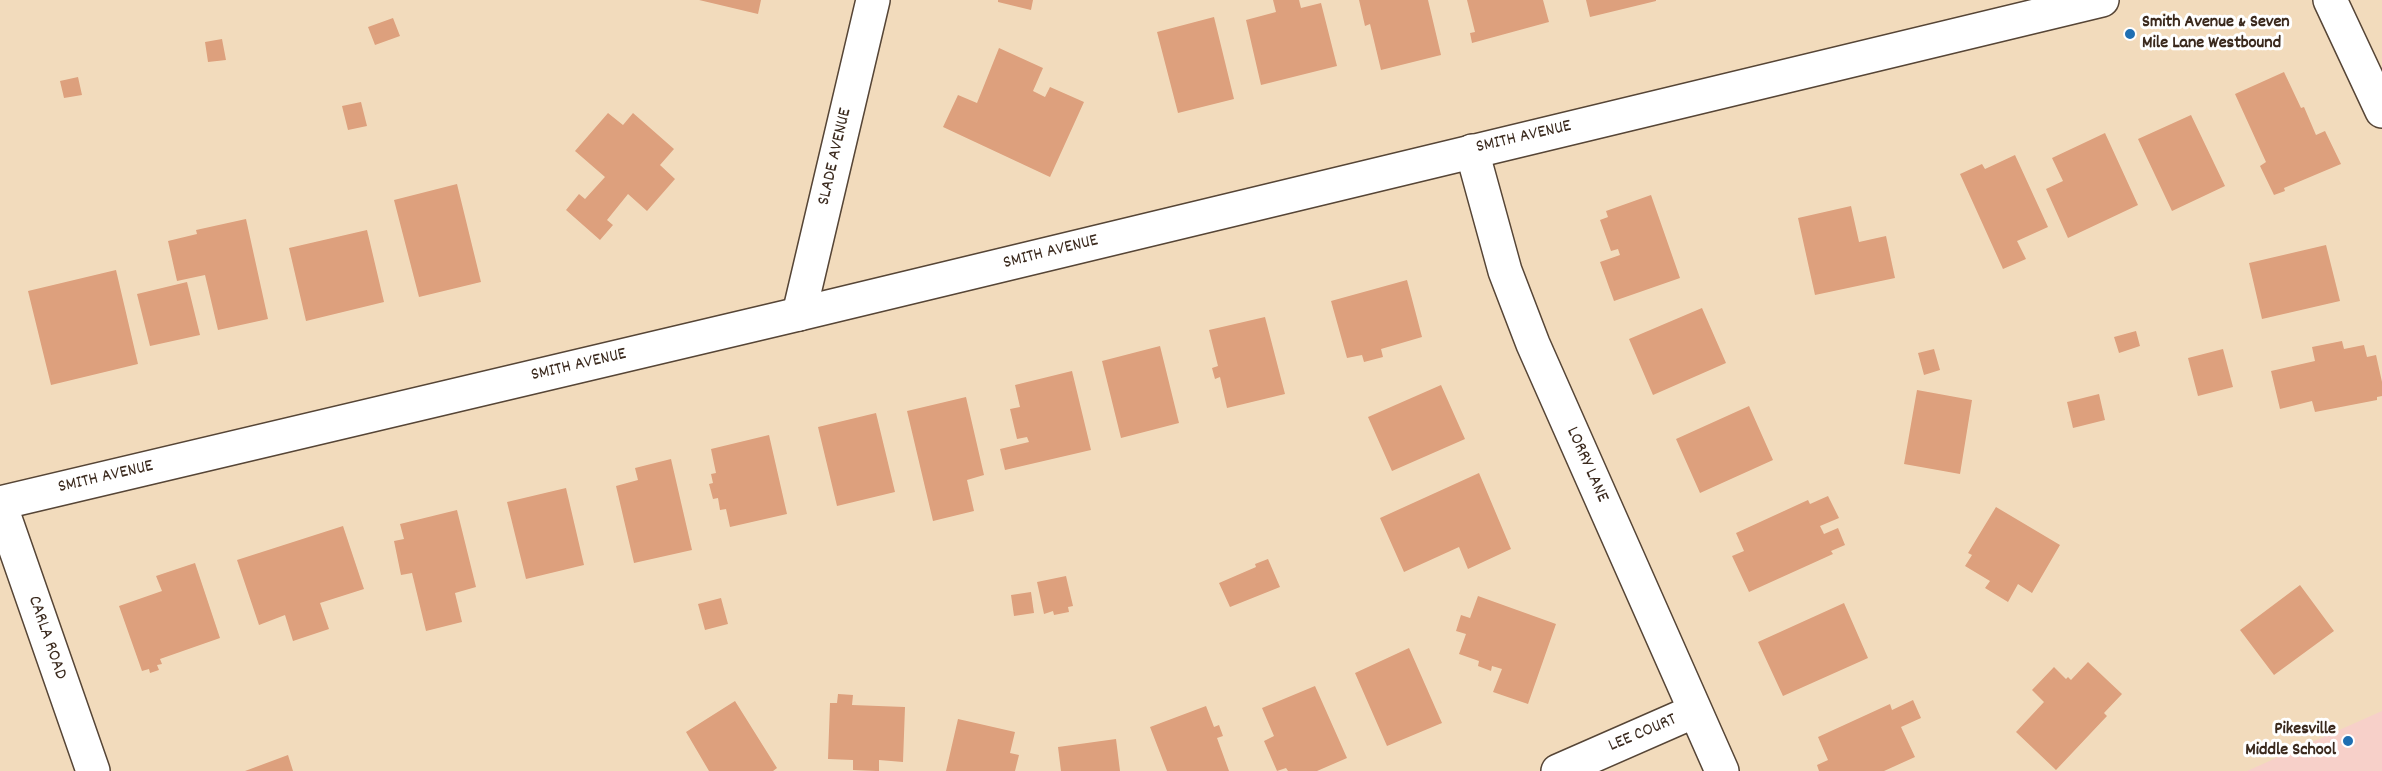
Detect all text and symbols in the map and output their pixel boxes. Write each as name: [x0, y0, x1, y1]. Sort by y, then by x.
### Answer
place label: Smith Avenue & Seven Mile Lane Westbound: [2142, 13, 2290, 56]
marker: Smith Avenue & Seven Mile Lane Westbound: [2123, 27, 2137, 41]
street label: SLADE AVENUE: [814, 106, 858, 208]
street label: SMITH AVENUE: [1474, 117, 1574, 159]
street label: SMITH AVENUE: [1001, 231, 1101, 275]
street label: SMITH AVENUE: [529, 345, 629, 387]
street label: LORRY LANE: [1560, 424, 1612, 506]
street label: SMITH AVENUE: [56, 457, 156, 499]
street label: CARLA ROAD: [22, 593, 70, 683]
street label: LEE COURT: [1606, 710, 1680, 758]
place label: Pikesville Middle School: [2245, 720, 2336, 762]
marker: Pikesville Middle School: [2341, 734, 2355, 748]

